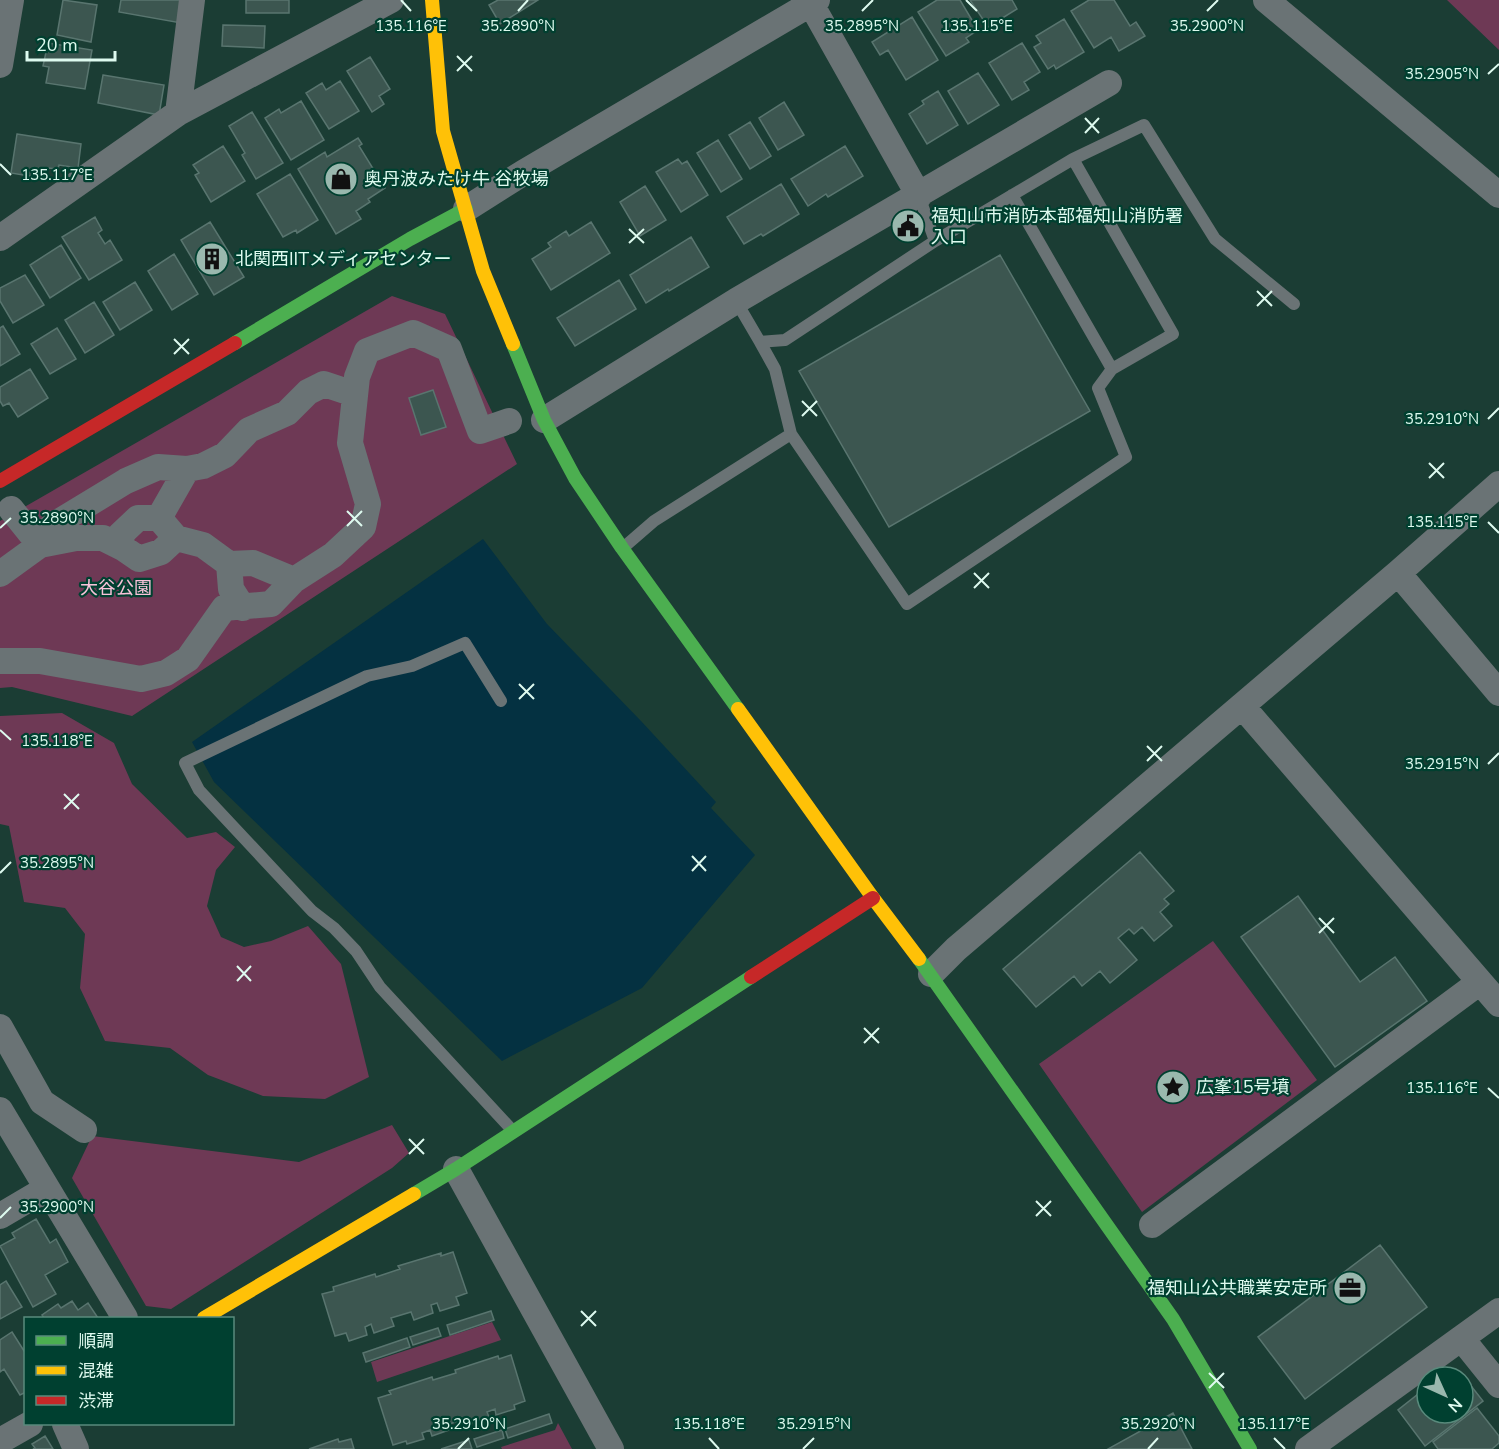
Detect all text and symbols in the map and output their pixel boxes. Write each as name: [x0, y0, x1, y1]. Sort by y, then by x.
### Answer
text: 135.116°E: [375, 16, 447, 36]
text: 35.2890°N: [481, 16, 555, 36]
text: 35.2895°N: [825, 16, 899, 36]
text: 135.115°E: [941, 16, 1013, 36]
text: 35.2900°N: [1170, 16, 1244, 36]
scale bar: [27, 24, 116, 62]
text: 20 m: [36, 33, 78, 57]
text: 35.2905°N: [1405, 64, 1479, 84]
shop icon: 奥丹波みたけ牛 谷牧場: [323, 161, 359, 197]
text: 135.117°E: [21, 165, 93, 185]
place label: 奥丹波みたけ牛 谷牧場: [364, 167, 549, 191]
place label: 福知山市消防本部福知山消防署 入口: [931, 204, 1183, 249]
public building icon: 福知山市消防本部福知山消防署 入口: [890, 208, 926, 244]
building icon: 北関西IITメディアセンター: [194, 241, 230, 277]
place label: 北関西IITメディアセンター: [235, 247, 451, 271]
text: 35.2910°N: [1405, 409, 1479, 429]
text: 35.2890°N: [20, 508, 94, 528]
text: 135.115°E: [1406, 512, 1478, 532]
park label: 大谷公園: [80, 576, 152, 600]
text: 135.118°E: [21, 731, 93, 751]
text: 35.2915°N: [1405, 754, 1479, 774]
text: 35.2895°N: [20, 853, 94, 873]
place icon: 広峯15号墳: [1155, 1069, 1191, 1105]
place label: 広峯15号墳: [1196, 1075, 1290, 1099]
text: 135.116°E: [1406, 1078, 1478, 1098]
text: 35.2900°N: [20, 1197, 94, 1217]
office icon: 福知山公共職業安定所: [1332, 1270, 1368, 1306]
place label: 福知山公共職業安定所: [1147, 1276, 1327, 1300]
legend: [24, 1317, 234, 1425]
text: 順調: [78, 1329, 114, 1353]
text: 混雑: [78, 1359, 114, 1383]
north arrow: [1415, 1365, 1475, 1425]
text: 渋滞: [78, 1389, 114, 1413]
text: N: [1443, 1393, 1467, 1417]
text: 35.2910°N: [432, 1414, 506, 1434]
text: 135.118°E: [673, 1414, 745, 1434]
text: 35.2915°N: [777, 1414, 851, 1434]
text: 35.2920°N: [1121, 1414, 1195, 1434]
text: 135.117°E: [1238, 1414, 1310, 1434]

